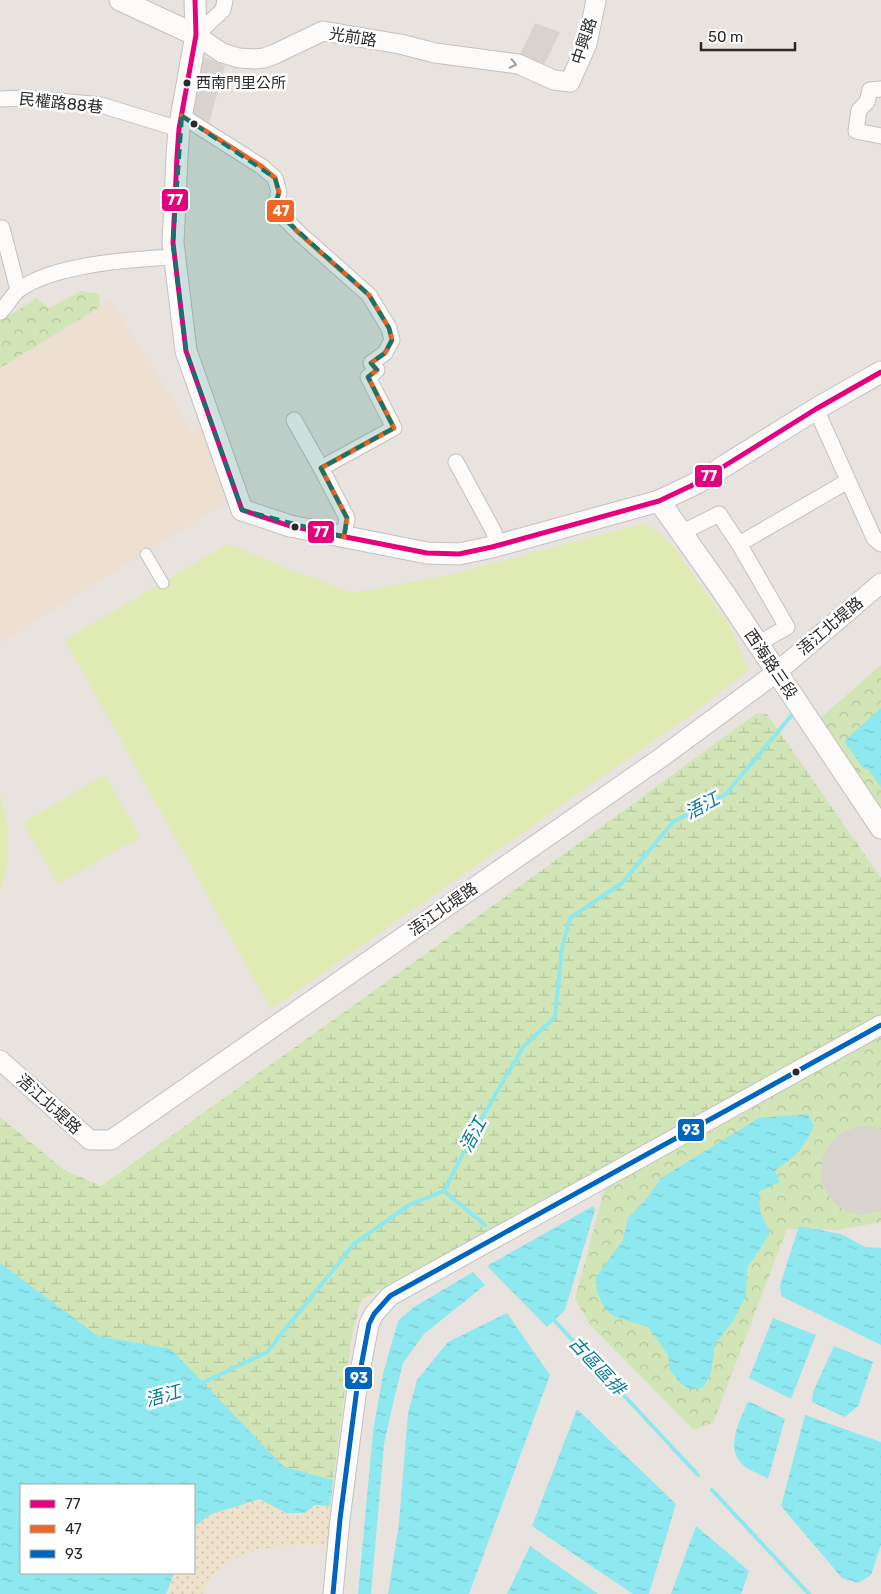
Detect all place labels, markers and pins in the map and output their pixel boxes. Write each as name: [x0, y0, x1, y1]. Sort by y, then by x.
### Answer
place label: 西南門里公所: [196, 74, 286, 92]
marker: 西南門里公所: [182, 78, 192, 88]
unlabelled marker: [189, 119, 199, 129]
unlabelled marker: [290, 522, 300, 532]
unlabelled marker: [791, 1067, 801, 1077]

